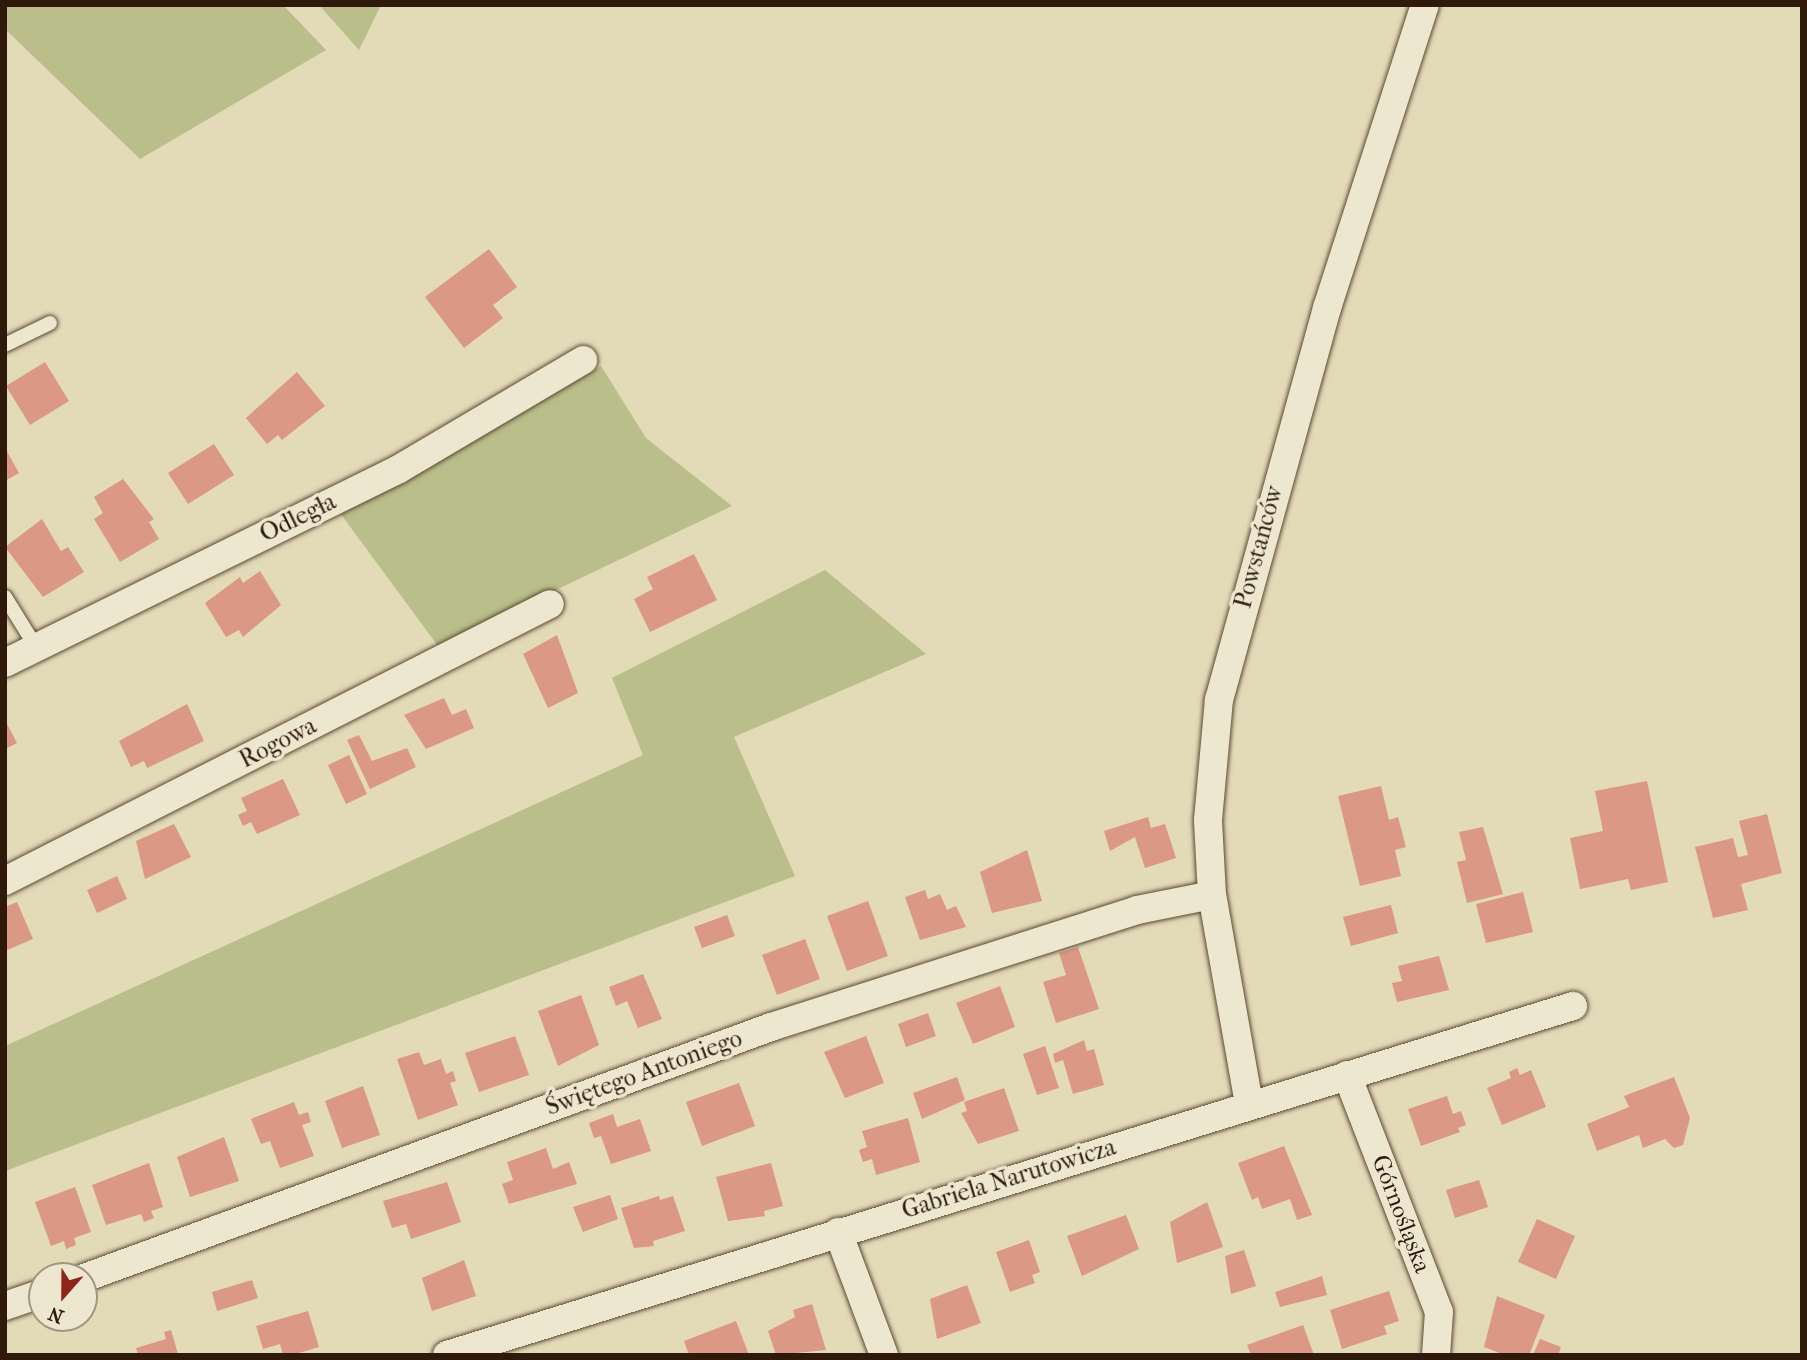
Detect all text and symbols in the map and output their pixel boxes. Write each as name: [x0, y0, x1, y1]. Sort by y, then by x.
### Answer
street label: Powstańców: [1229, 482, 1289, 612]
street label: Odległa: [255, 487, 341, 549]
street label: Rogowa: [235, 711, 321, 775]
street label: Świętego Antoniego: [542, 1024, 746, 1122]
street label: Gabriela Narutowicza: [899, 1133, 1119, 1225]
street label: Górnośląska: [1365, 1151, 1437, 1277]
north arrow: [28, 1262, 98, 1332]
text: N: [46, 1302, 67, 1328]

